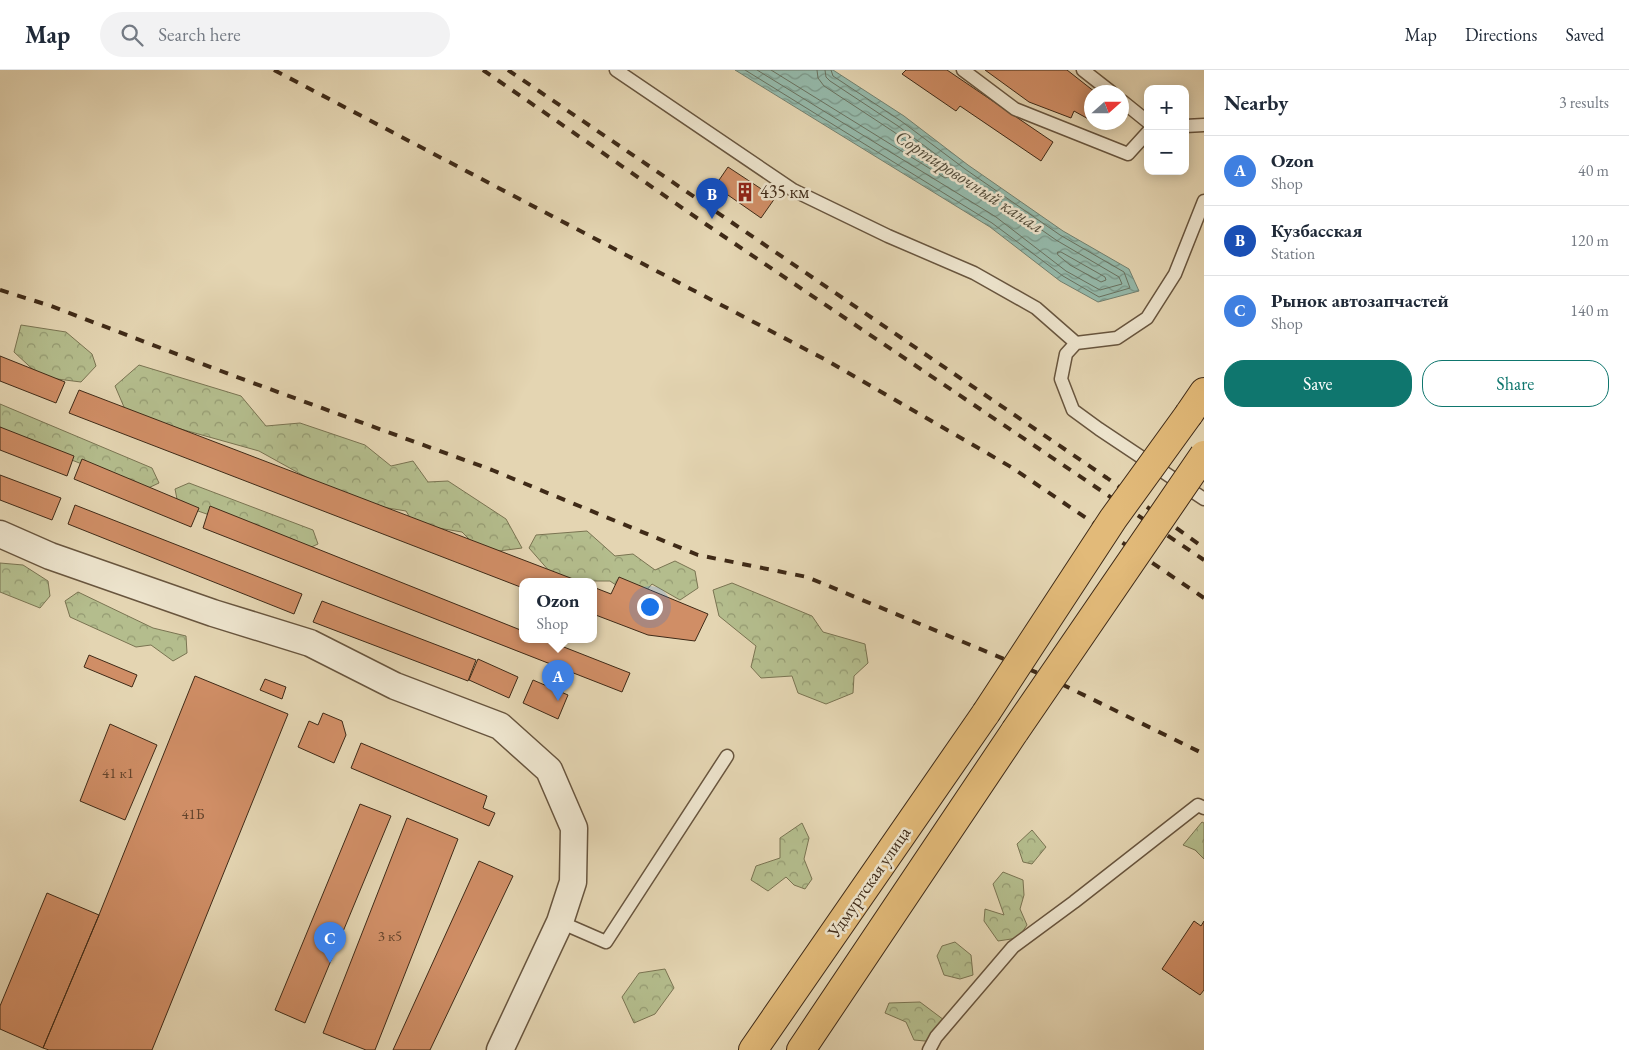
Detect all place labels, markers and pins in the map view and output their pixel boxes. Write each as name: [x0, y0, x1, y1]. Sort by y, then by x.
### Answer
pin: B: [696, 178, 728, 219]
place label: 435 км: [760, 180, 810, 203]
building icon: 435 км: [734, 181, 756, 203]
pin: A: [542, 660, 574, 701]
pin: C: [314, 922, 346, 963]

